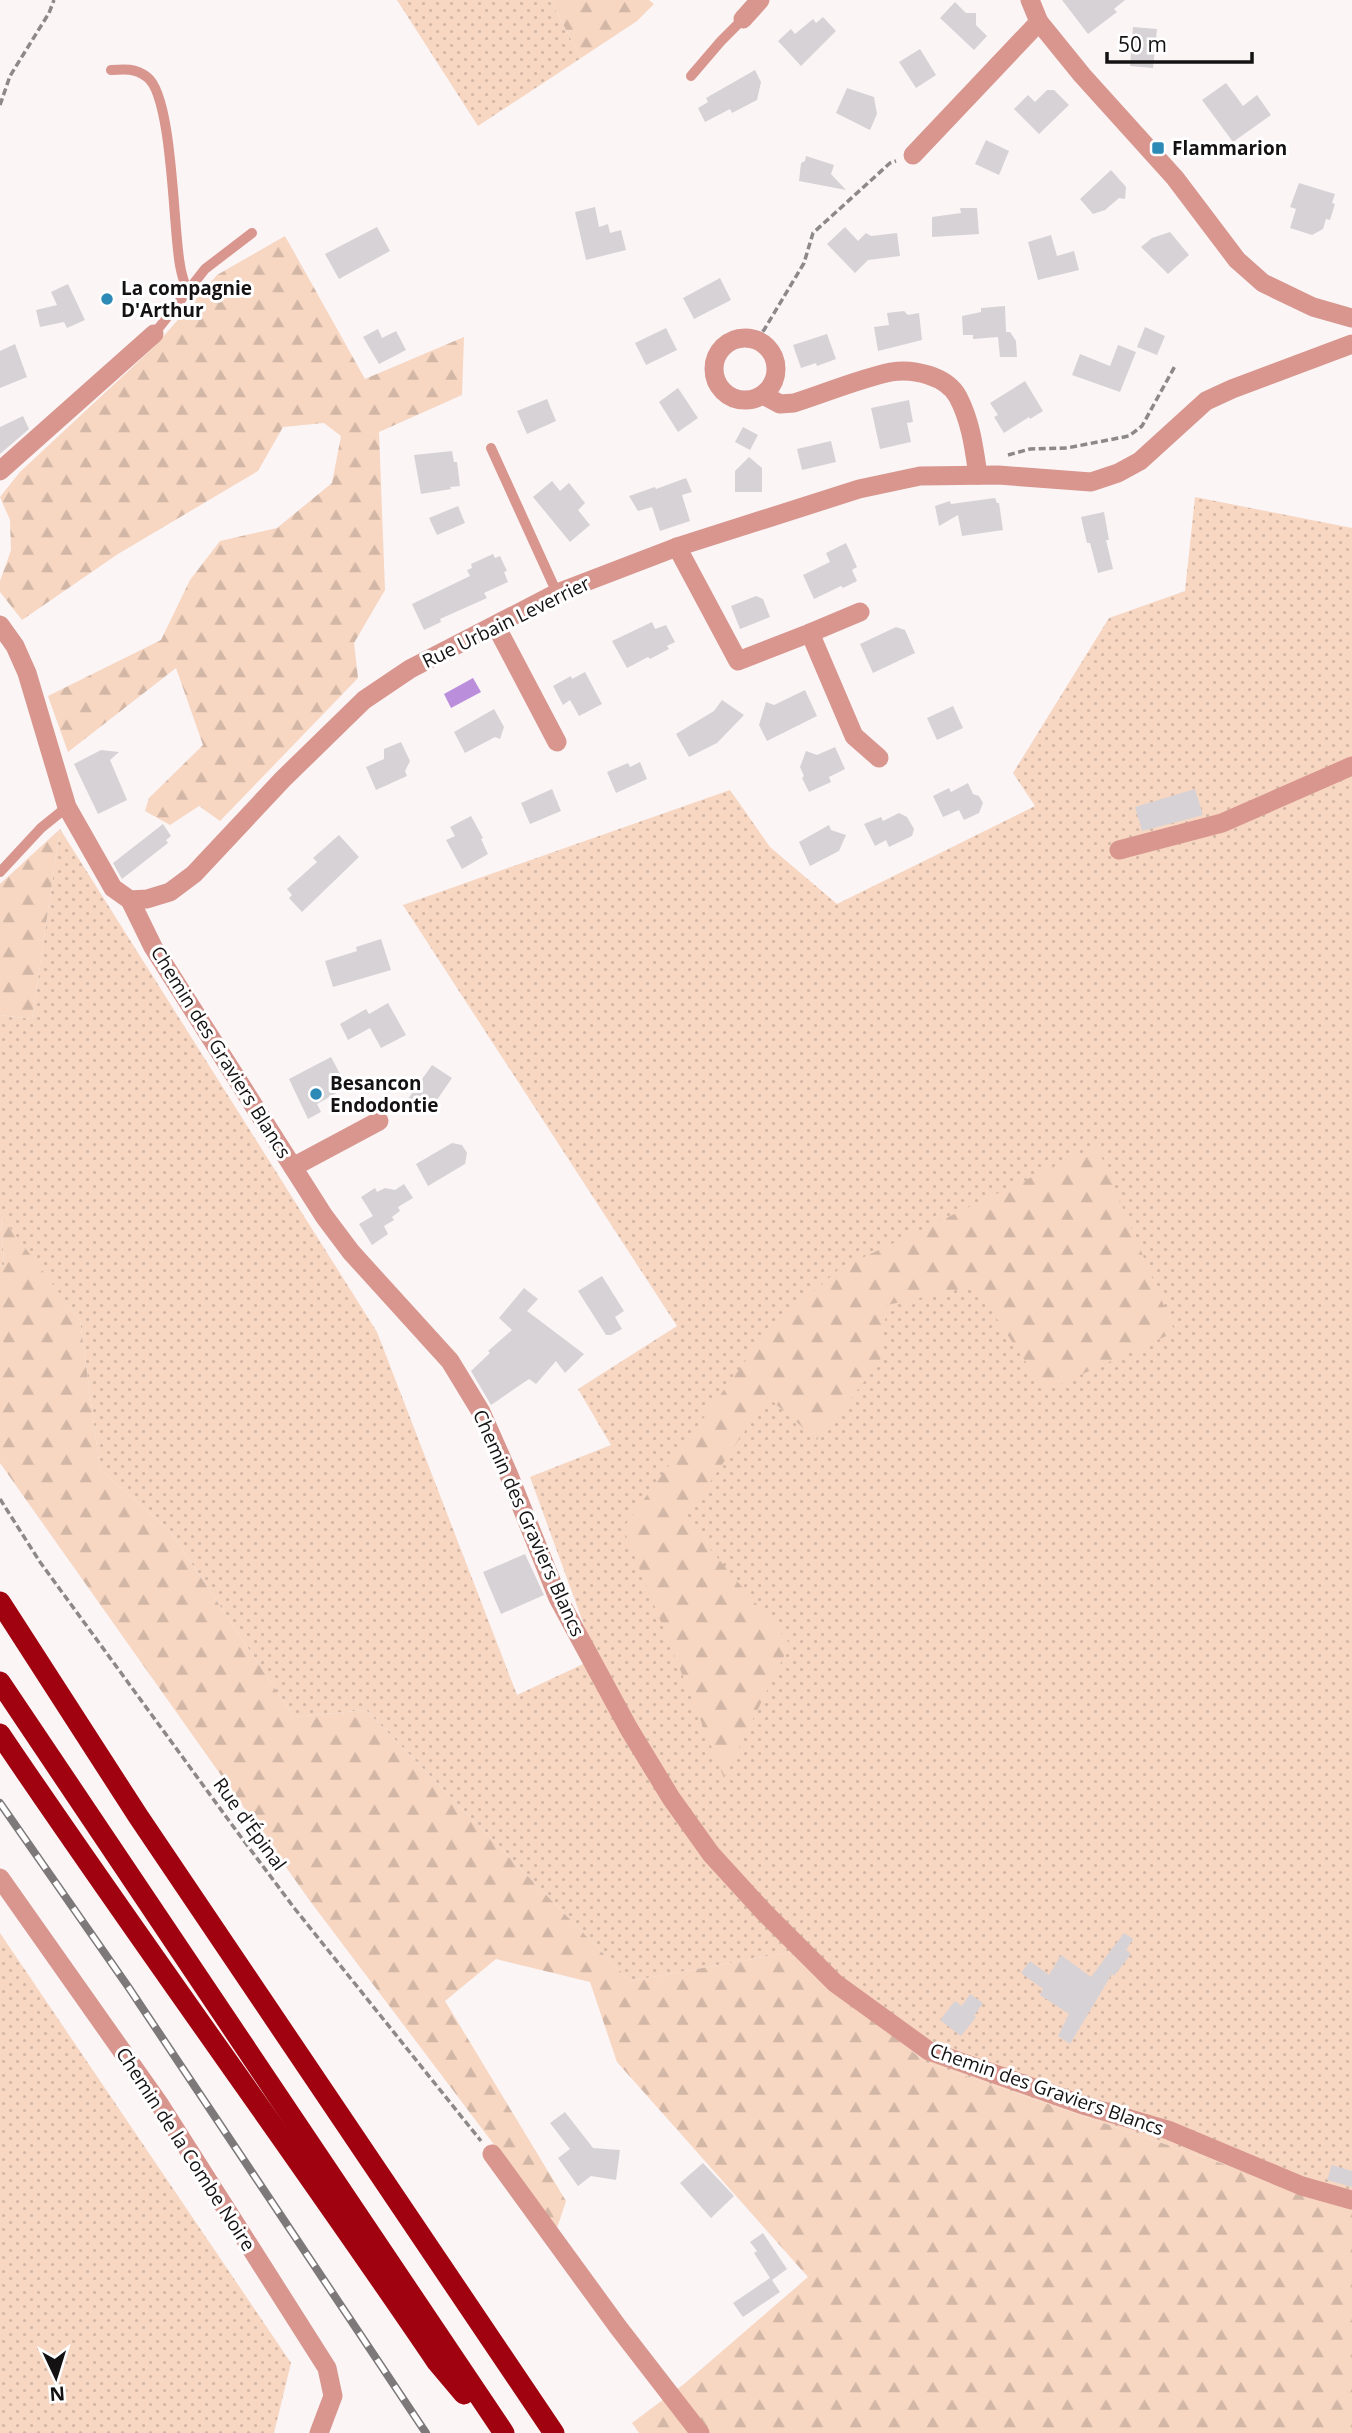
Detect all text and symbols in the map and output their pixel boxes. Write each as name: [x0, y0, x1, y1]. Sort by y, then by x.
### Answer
scale bar: [1107, 21, 1252, 65]
text: 50 m: [1118, 30, 1167, 58]
place label: Flammarion: [1172, 135, 1287, 161]
marker: Flammarion: [1150, 140, 1166, 156]
place label: La compagnie D'Arthur: [121, 275, 252, 323]
marker: La compagnie D'Arthur: [99, 291, 115, 307]
street label: Rue Urbain Leverrier: [418, 570, 594, 674]
street label: Chemin des Graviers Blancs: [145, 941, 297, 1163]
place label: Besancon Endodontie: [330, 1070, 438, 1118]
marker: Besancon Endodontie: [308, 1086, 324, 1102]
street label: Chemin des Graviers Blancs: [467, 1405, 591, 1641]
street label: Rue d'Épinal: [208, 1772, 292, 1876]
street label: Chemin des Graviers Blancs: [927, 2037, 1167, 2141]
street label: Chemin de la Combe Noire: [110, 2042, 262, 2256]
north arrow: [21, 2342, 91, 2412]
text: N: [49, 2380, 66, 2407]

